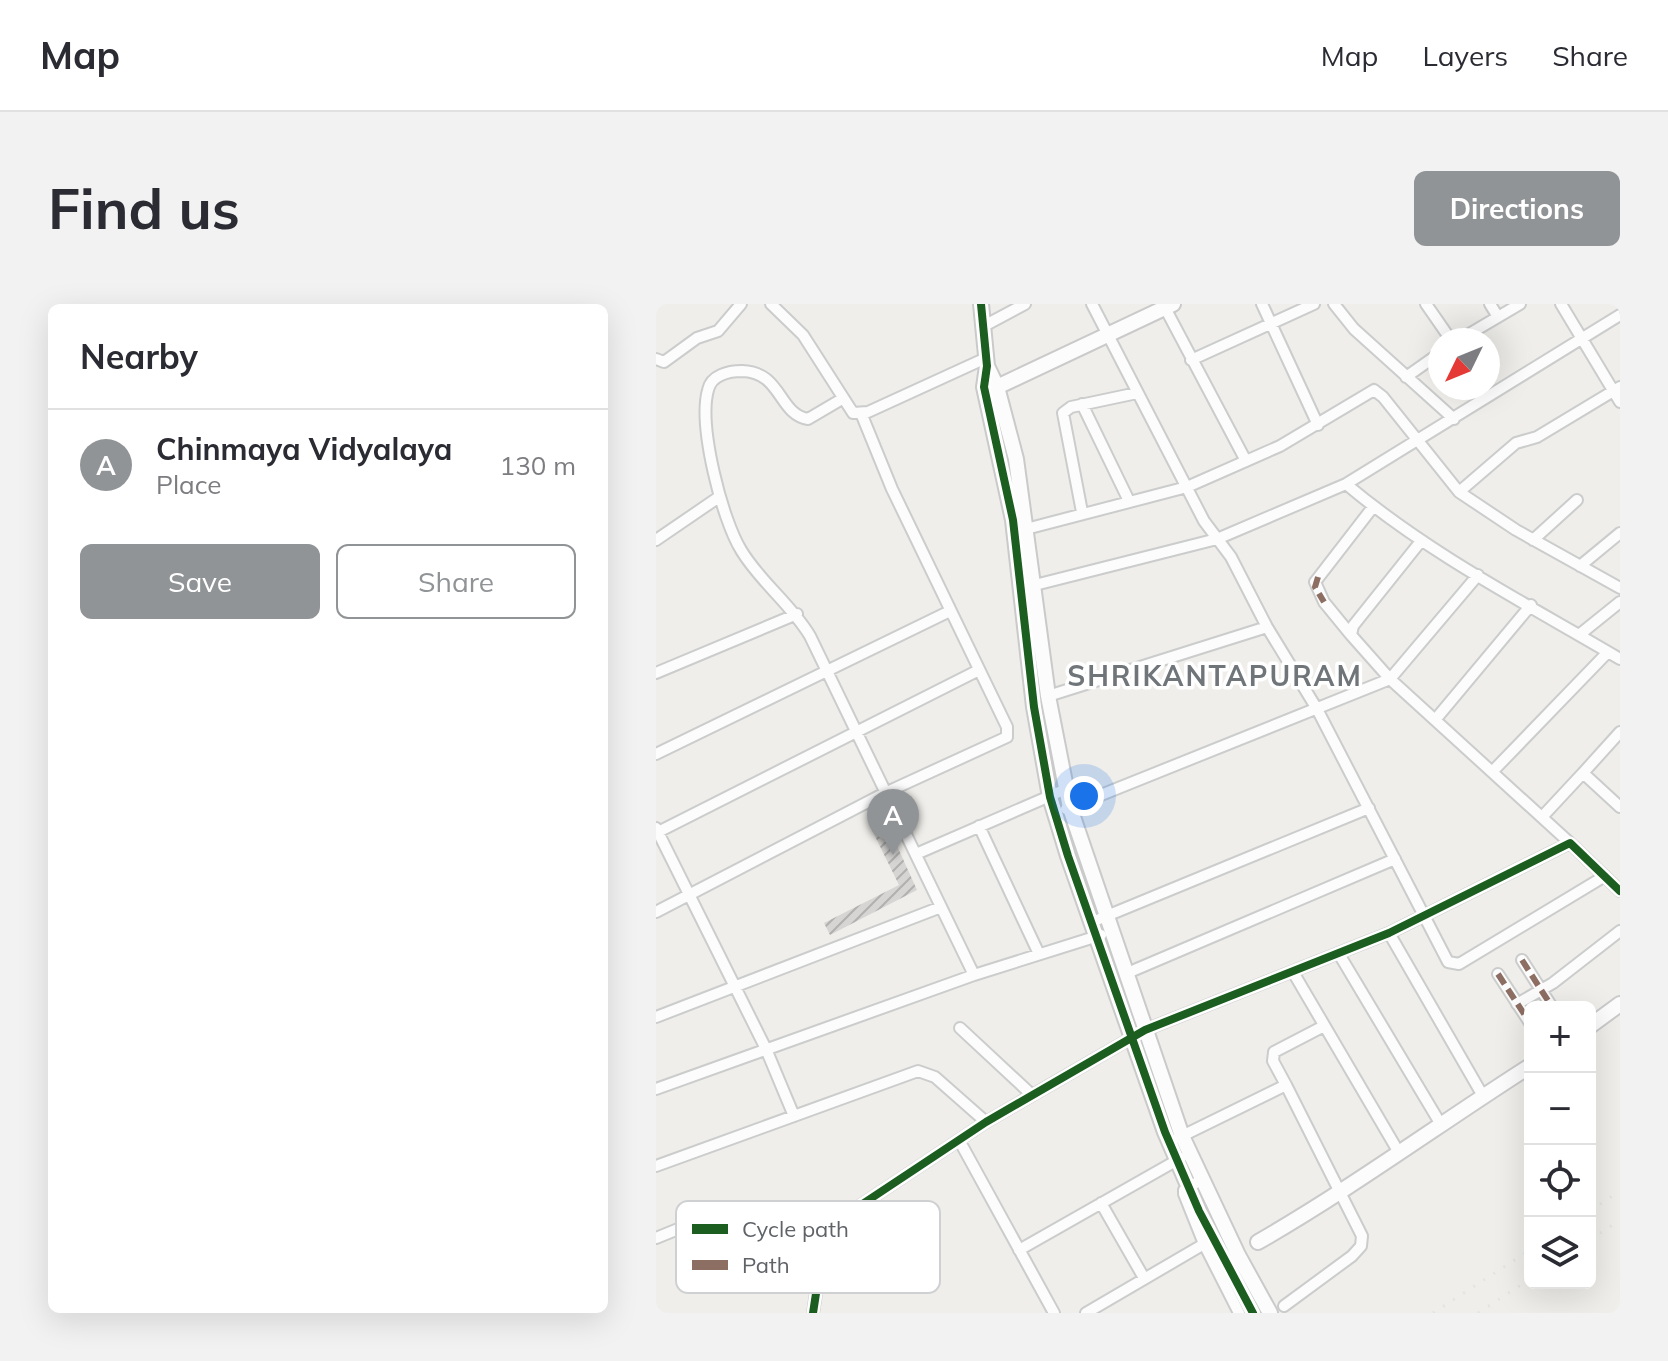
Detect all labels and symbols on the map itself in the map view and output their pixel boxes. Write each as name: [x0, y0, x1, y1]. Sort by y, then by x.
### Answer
north arrow: [1428, 328, 1500, 400]
district label: SHRIKANTAPURAM: [1067, 658, 1363, 693]
your location: [1064, 776, 1104, 816]
pin: A: [867, 789, 919, 855]
legend: [676, 1201, 940, 1293]
text: Cycle path: [742, 1215, 849, 1243]
text: Path: [742, 1251, 790, 1279]

